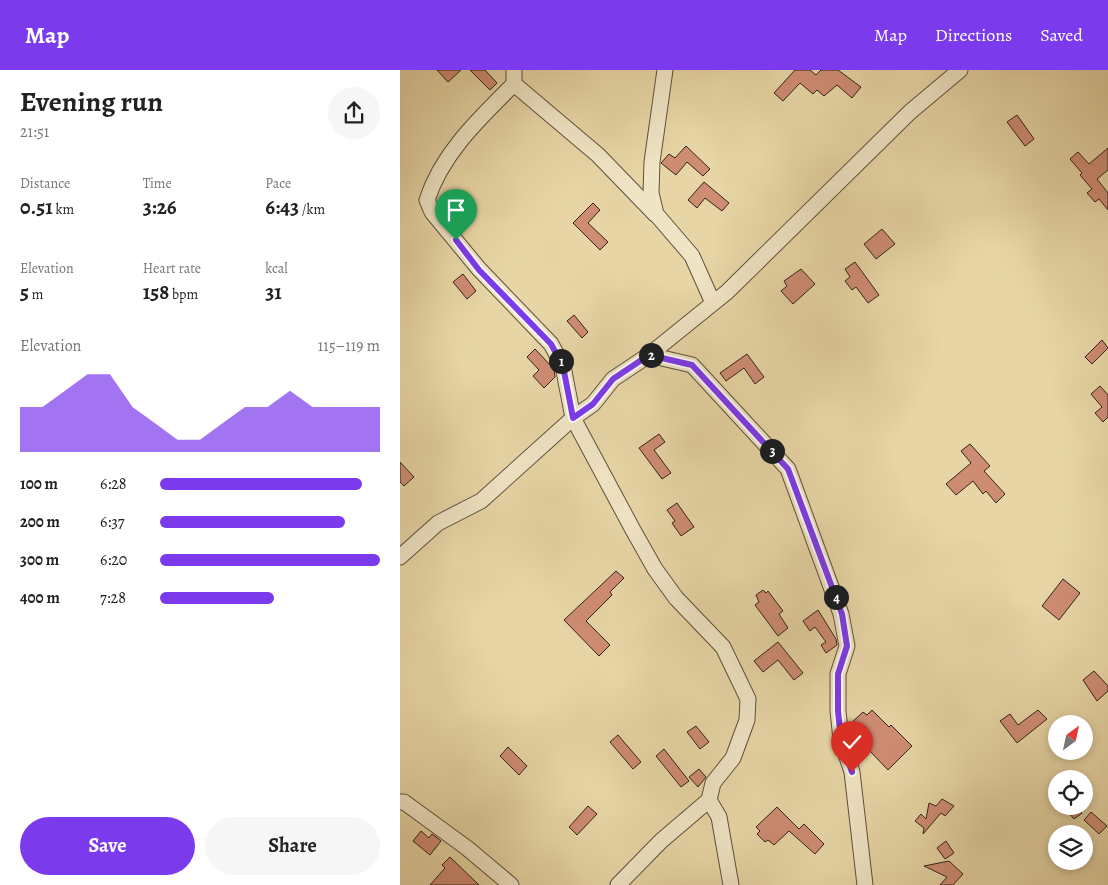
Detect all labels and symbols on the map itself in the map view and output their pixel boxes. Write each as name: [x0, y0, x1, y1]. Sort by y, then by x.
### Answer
pin: [435, 189, 477, 240]
pin: 2: [638, 342, 664, 368]
pin: 1: [548, 348, 574, 374]
pin: 3: [760, 438, 784, 464]
pin: 4: [824, 584, 848, 610]
north arrow: [1048, 715, 1092, 760]
pin: [831, 721, 873, 772]

